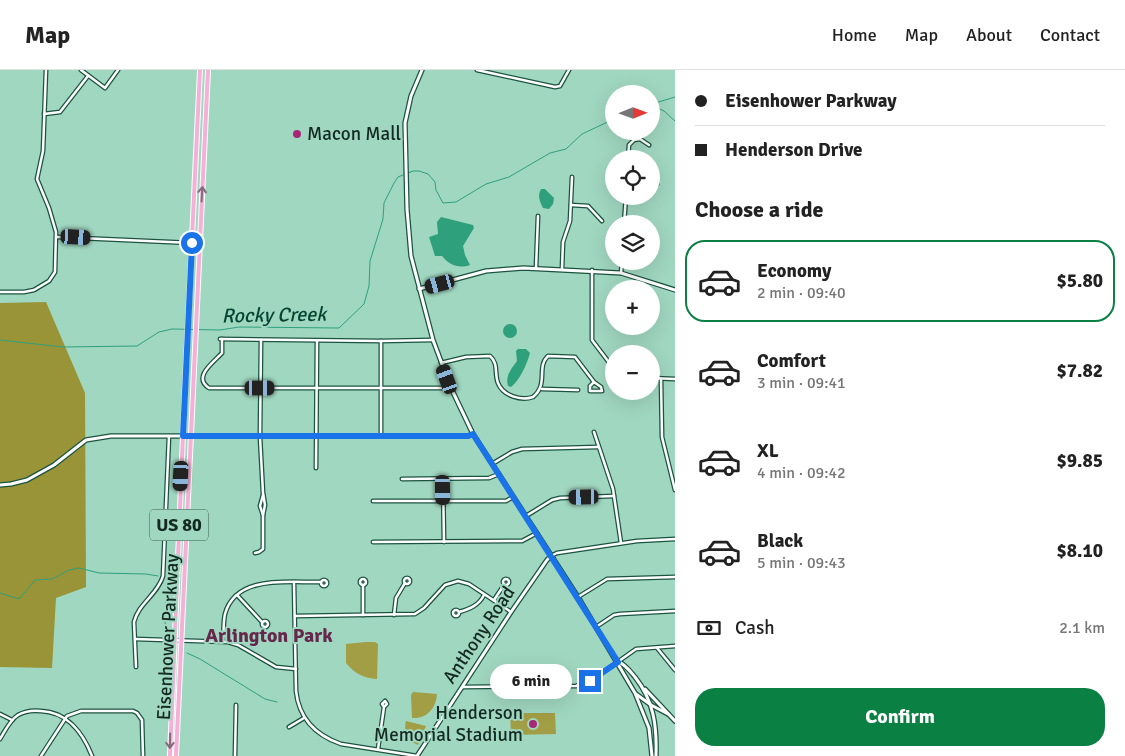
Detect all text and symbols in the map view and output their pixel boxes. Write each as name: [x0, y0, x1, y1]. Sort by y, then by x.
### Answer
text: Map: [25, 20, 70, 50]
text: Home: [832, 24, 877, 46]
text: Map: [905, 24, 938, 46]
text: About: [966, 24, 1012, 46]
text: Contact: [1040, 24, 1100, 46]
north arrow: [605, 85, 660, 140]
map controls: [605, 85, 660, 400]
text: Eisenhower Parkway: [725, 89, 897, 113]
place label: Macon Mall: [307, 122, 401, 146]
marker: Macon Mall: [291, 128, 303, 140]
text: Henderson Drive: [725, 138, 863, 162]
button: locate: [605, 150, 660, 205]
one-way arrow: [197, 186, 206, 202]
text: Choose a ride: [695, 196, 823, 223]
button: layers: [605, 215, 660, 270]
car: [60, 229, 91, 245]
route start: [181, 232, 203, 254]
icon: car: [697, 259, 742, 304]
text: Economy: [757, 259, 831, 283]
text: $5.80: [1057, 269, 1103, 293]
car: [423, 273, 456, 295]
button: +: [605, 280, 660, 335]
text: 2 min · 09:40: [757, 283, 846, 303]
water label: Rocky Creek: [222, 302, 328, 328]
button: −: [605, 345, 660, 400]
icon: car: [697, 349, 742, 394]
text: Comfort: [757, 349, 826, 373]
text: $7.82: [1057, 359, 1103, 383]
car: [434, 362, 459, 396]
text: 3 min · 09:41: [757, 373, 846, 393]
car: [245, 381, 275, 396]
icon: car: [697, 439, 742, 484]
text: XL: [757, 439, 779, 463]
text: $9.85: [1057, 449, 1103, 473]
car: [172, 461, 189, 491]
text: 4 min · 09:42: [757, 463, 846, 483]
car: [435, 475, 450, 505]
car: [568, 489, 599, 505]
road number: US 80: [150, 510, 208, 540]
icon: car: [697, 529, 742, 574]
text: Black: [757, 529, 803, 553]
text: $8.10: [1057, 539, 1103, 563]
street label: Eisenhower Parkway: [152, 553, 184, 721]
text: 5 min · 09:43: [757, 553, 846, 573]
street label: Anthony Road: [438, 582, 520, 688]
icon: cash: [695, 614, 723, 642]
text: Cash: [735, 616, 775, 640]
text: 2.1 km: [1059, 618, 1105, 638]
district label: Arlington Park: [205, 623, 333, 648]
callout: 6 min: [490, 664, 572, 698]
route end: [579, 670, 601, 692]
text: 6 min: [512, 671, 550, 691]
button: Confirm: [695, 688, 1105, 746]
place label: Henderson Memorial Stadium: [374, 701, 523, 747]
marker: Henderson Memorial Stadium: [527, 718, 539, 730]
one-way arrow: [165, 732, 175, 749]

